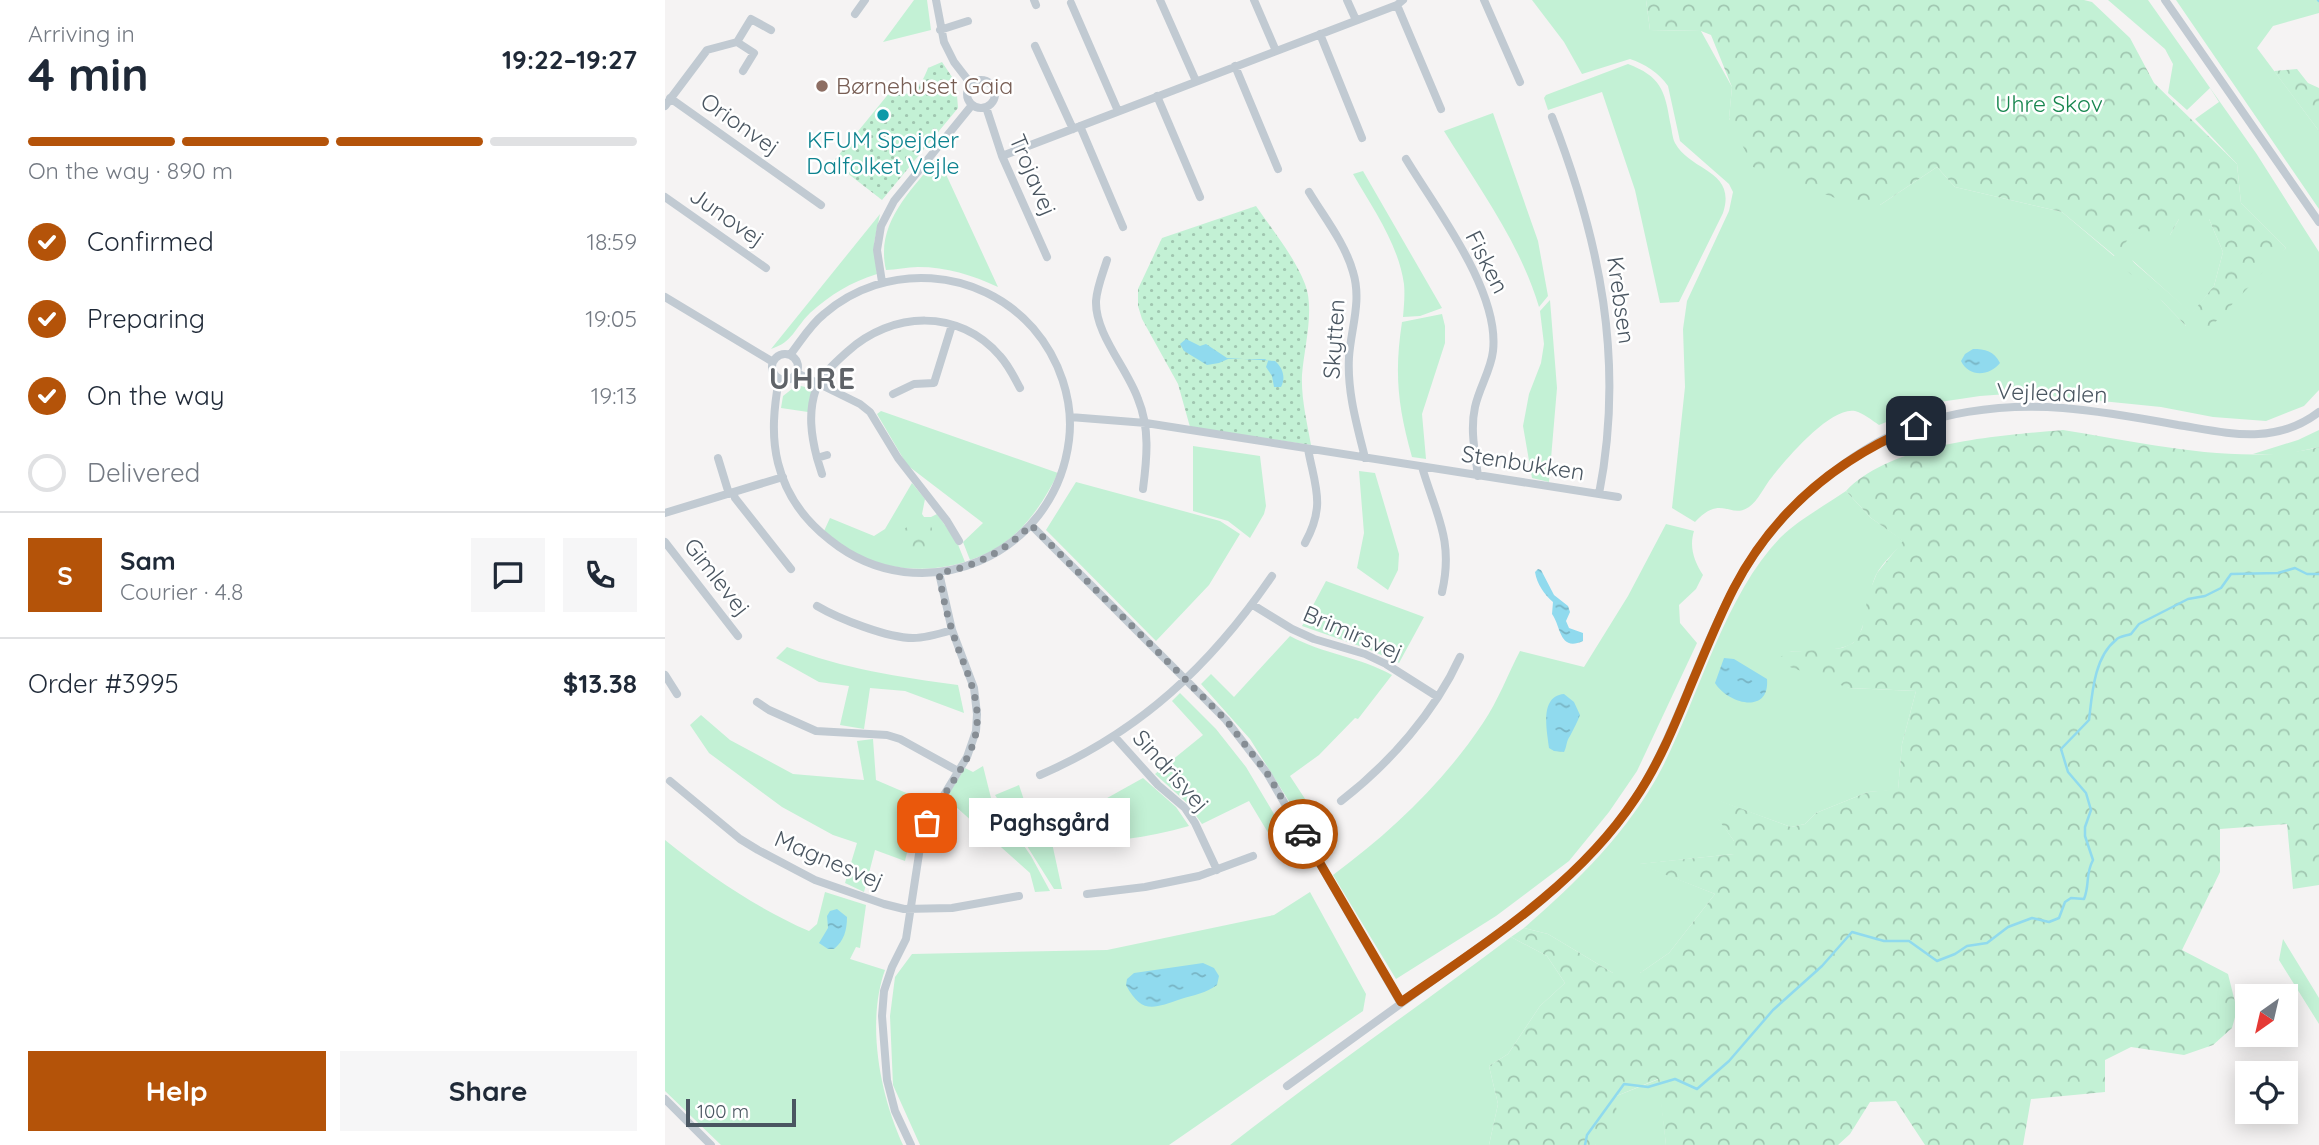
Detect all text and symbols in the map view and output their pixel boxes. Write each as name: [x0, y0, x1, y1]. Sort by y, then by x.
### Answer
text: Arriving in: [28, 19, 135, 48]
text: 19:22–19:27: [502, 43, 637, 76]
text: 4 min: [28, 45, 149, 103]
place label: Børnehuset Gaia: [836, 71, 1013, 100]
marker: Børnehuset Gaia: [814, 78, 830, 94]
street label: Orionvej: [695, 86, 785, 161]
park label: Uhre Skov: [1995, 89, 2103, 118]
marker: KFUM Spejder Dalfolket Vejle: [875, 107, 891, 123]
place label: KFUM Spejder Dalfolket Vejle: [806, 125, 960, 180]
street label: Trojavej: [1003, 130, 1064, 220]
text: On the way · 890 m: [28, 156, 233, 185]
street label: Junovej: [684, 180, 770, 253]
icon: check: [28, 223, 66, 261]
text: Confirmed: [87, 225, 214, 258]
street label: Fisken: [1459, 225, 1516, 298]
text: 18:59: [586, 227, 637, 256]
street label: Krebsen: [1601, 254, 1642, 345]
street label: Skytten: [1316, 298, 1351, 380]
icon: check: [28, 300, 66, 338]
text: Preparing: [87, 302, 205, 335]
text: 19:05: [585, 304, 637, 333]
district label: UHRE: [769, 359, 857, 397]
street label: Vejledalen: [1996, 376, 2108, 409]
icon: check: [28, 377, 66, 415]
text: On the way: [87, 379, 225, 412]
text: 19:13: [591, 381, 637, 410]
pin: [1886, 396, 1946, 456]
icon: home: [1897, 407, 1935, 445]
street label: Stenbukken: [1459, 438, 1587, 487]
text: Delivered: [87, 456, 200, 489]
street label: Gimlevej: [678, 532, 757, 622]
button: chat: [471, 538, 545, 612]
button: phone: [563, 538, 637, 612]
text: Sam: [120, 544, 176, 577]
text: S: [57, 559, 73, 592]
text: Courier · 4.8: [120, 577, 243, 606]
street label: Brimirsvej: [1299, 599, 1407, 667]
text: Order #3995: [28, 667, 179, 700]
text: $13.38: [563, 667, 637, 700]
street label: Sindrisvej: [1127, 723, 1216, 818]
pin: [897, 793, 957, 853]
callout: Paghsgård: [969, 798, 1130, 848]
courier: [1268, 799, 1338, 869]
icon: bag: [908, 804, 946, 842]
text: Paghsgård: [989, 808, 1110, 837]
icon: car: [1284, 815, 1322, 853]
street label: Magnesvej: [770, 824, 888, 895]
north arrow: [2235, 984, 2298, 1046]
map controls: [2235, 984, 2298, 1124]
button: Help: [28, 1051, 326, 1131]
button: Share: [340, 1051, 637, 1131]
button: locate: [2235, 1061, 2298, 1124]
scale bar: [686, 1096, 796, 1128]
text: 100 m: [697, 1099, 749, 1123]

